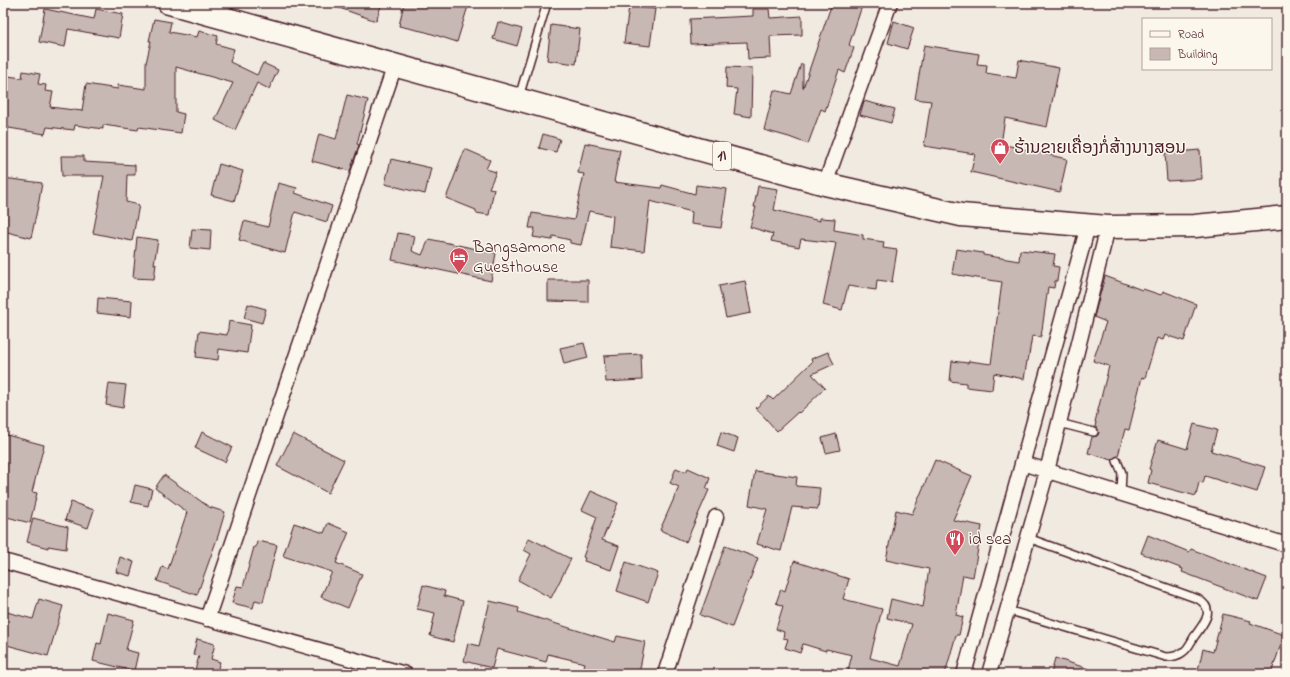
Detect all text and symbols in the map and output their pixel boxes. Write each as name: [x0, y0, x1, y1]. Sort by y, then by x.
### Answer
legend: [1142, 18, 1272, 70]
text: Road: [1178, 26, 1204, 44]
text: Building: [1177, 46, 1217, 65]
place label: ຮ້ານຂາຍເຄື່ອງກໍ່ສ້າງນາງສອນ: [1014, 134, 1186, 161]
shop icon: ຮ້ານຂາຍເຄື່ອງກໍ່ສ້າງນາງສອນ: [989, 137, 1011, 165]
road number: 1I: [713, 142, 731, 170]
place label: Bangsamone Guesthouse: [472, 235, 566, 280]
hotel icon: Bangsamone Guesthouse: [448, 246, 470, 274]
place label: id sea: [969, 527, 1011, 552]
restaurant icon: id sea: [944, 528, 966, 556]

